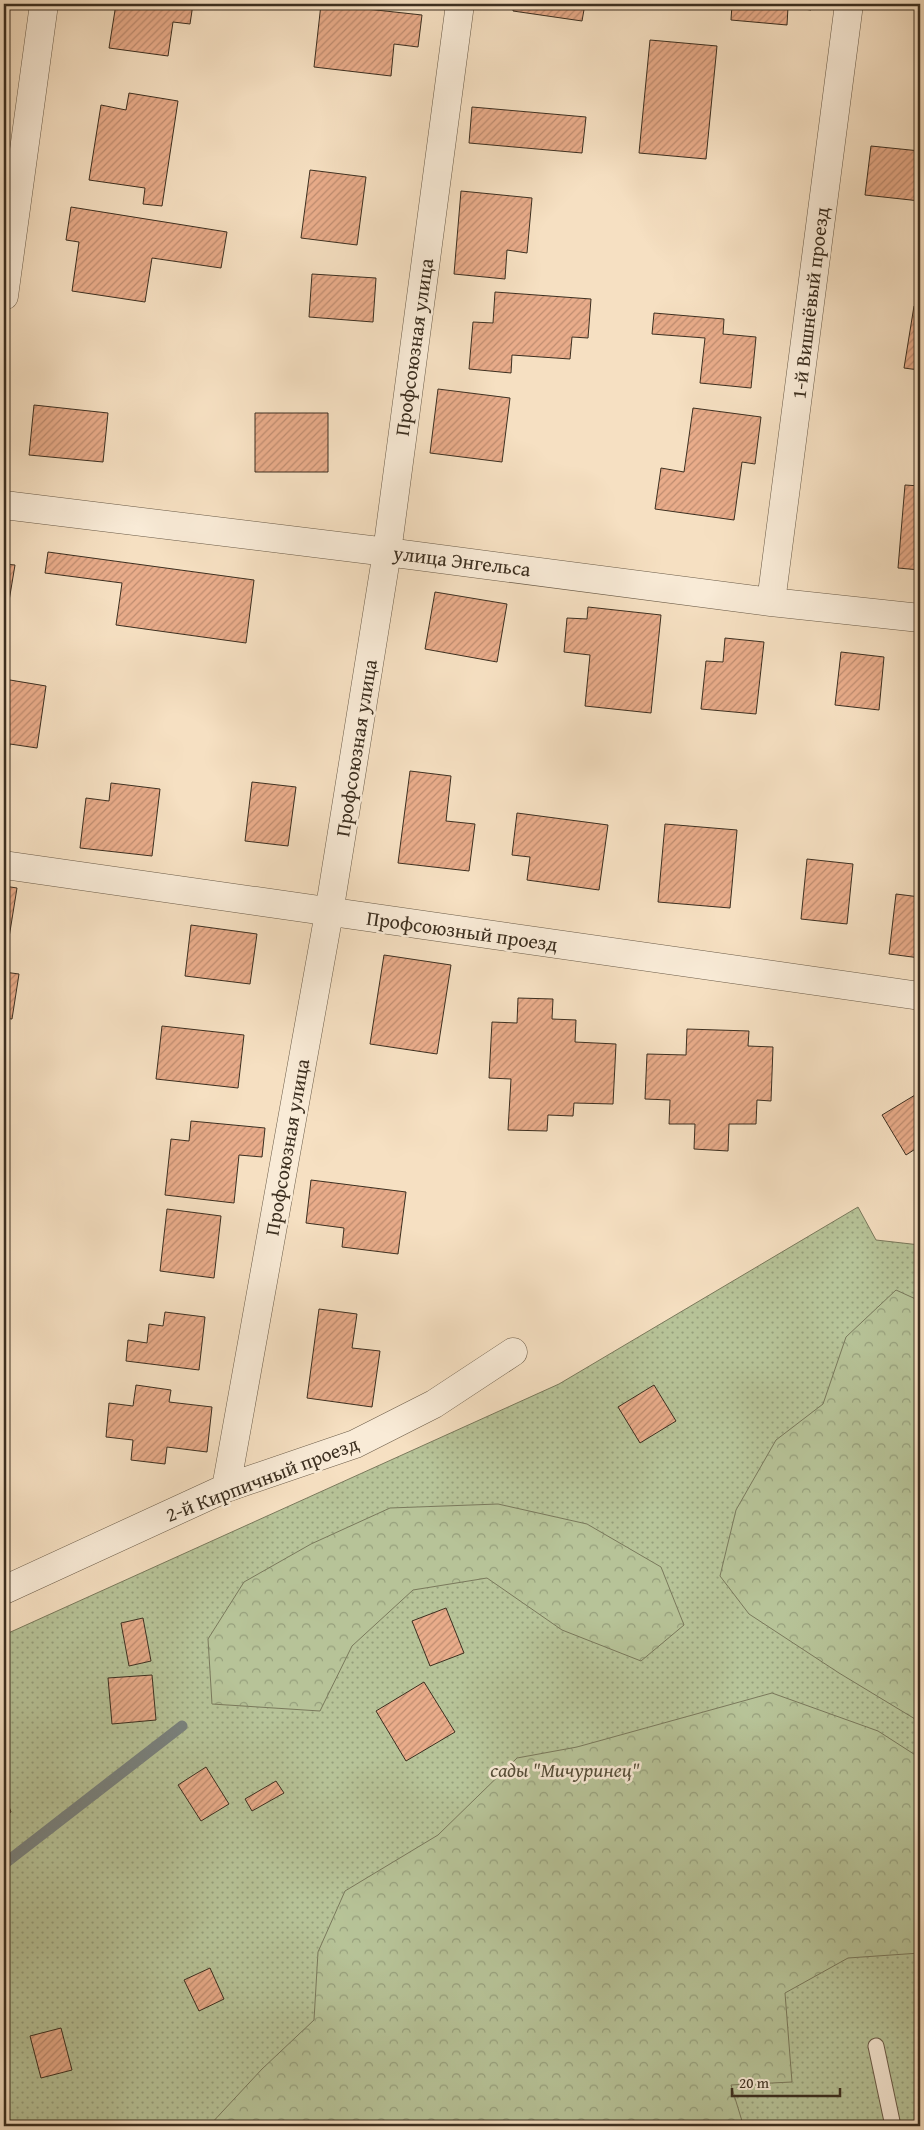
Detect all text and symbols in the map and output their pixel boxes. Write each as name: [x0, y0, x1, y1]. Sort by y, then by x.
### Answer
street label: 1-й Вишнёвый проезд: [783, 205, 836, 401]
street label: Профсоюзная улица: [387, 256, 440, 438]
street label: улица Энгельса: [391, 538, 533, 583]
street label: Профсоюзная улица: [327, 657, 384, 839]
street label: Профсоюзный проезд: [365, 903, 560, 958]
street label: Профсоюзная улица: [257, 1056, 316, 1238]
street label: 2-й Кирпичный проезд: [161, 1428, 363, 1529]
park label: сады "Мичуринец": [490, 1755, 640, 1784]
scale bar: [732, 2065, 839, 2097]
text: 20 m: [739, 2072, 770, 2093]

